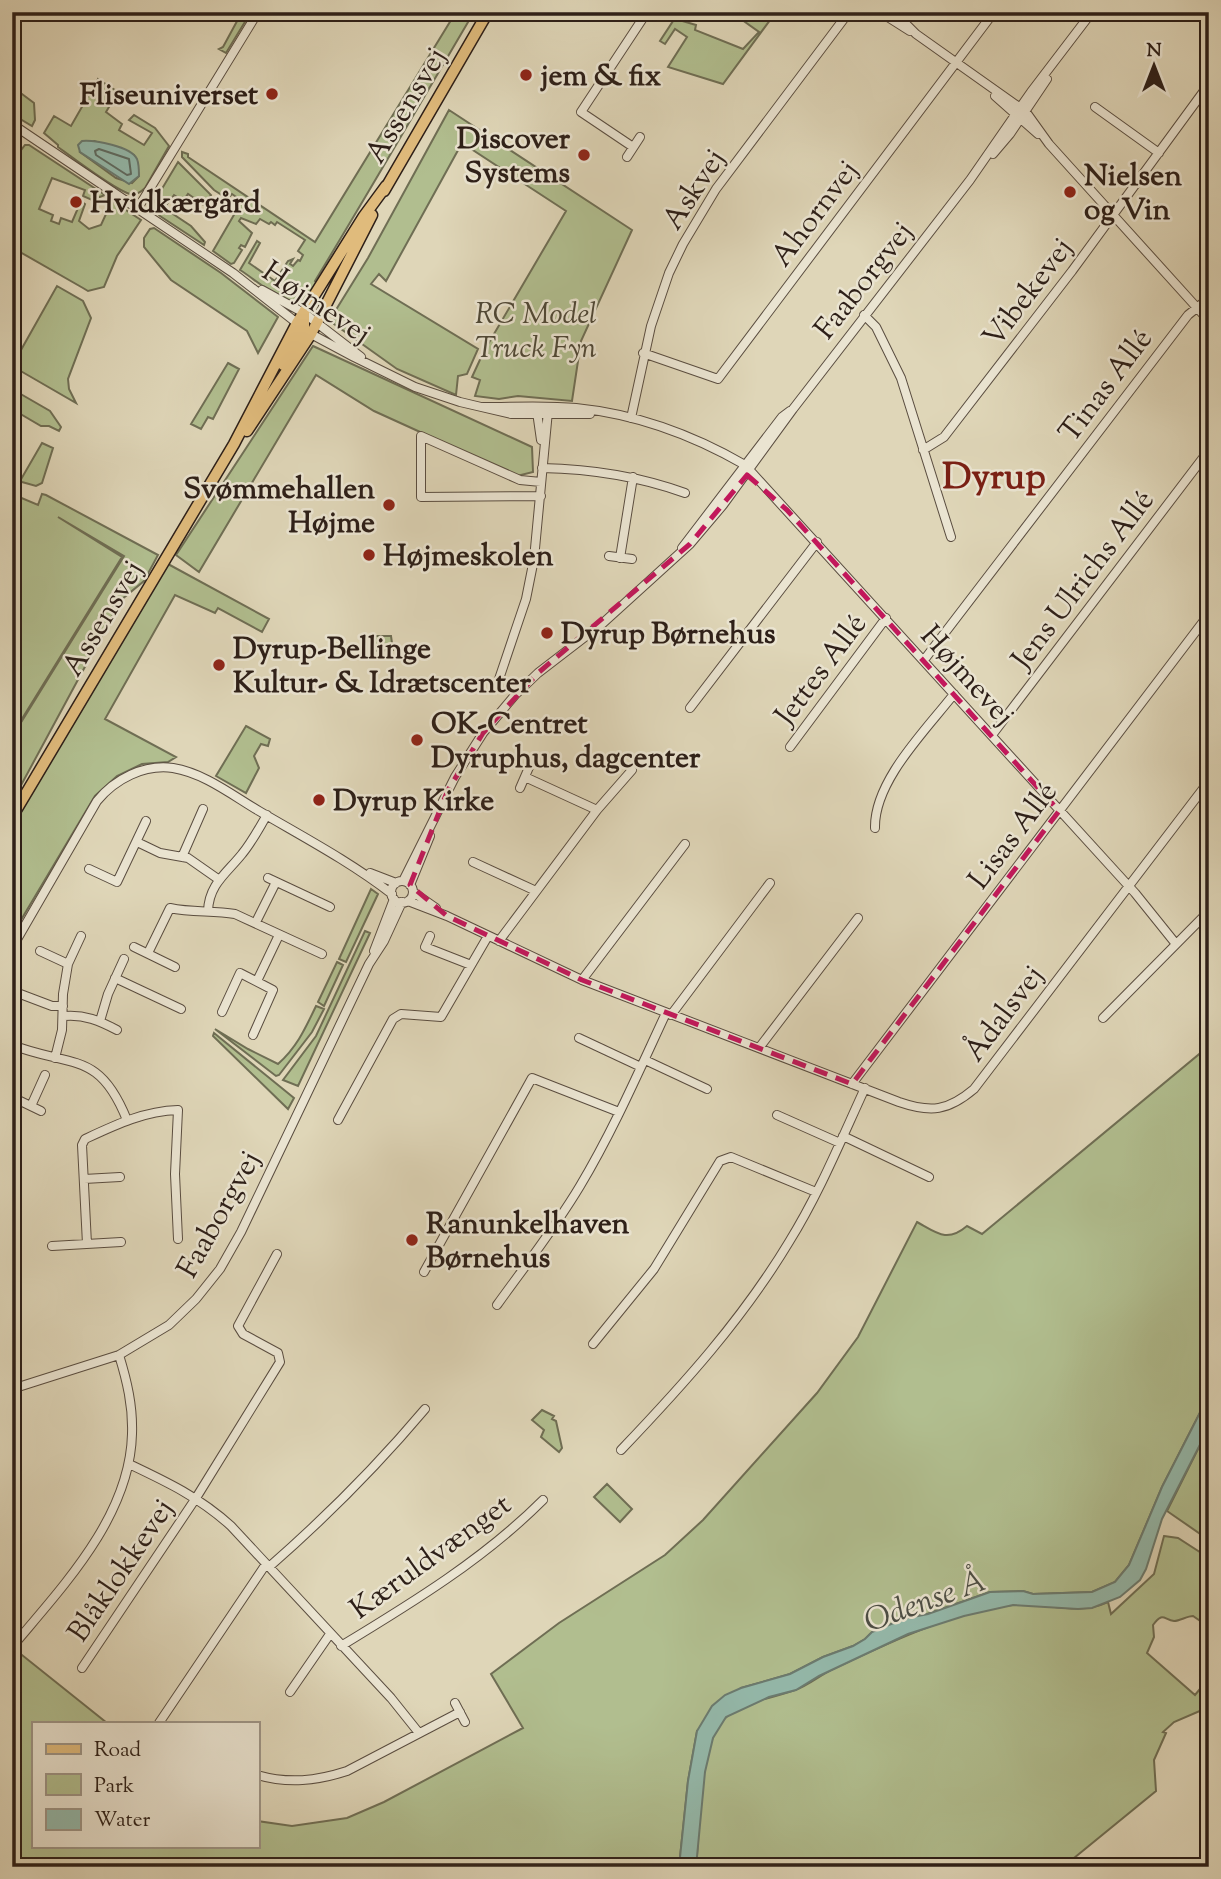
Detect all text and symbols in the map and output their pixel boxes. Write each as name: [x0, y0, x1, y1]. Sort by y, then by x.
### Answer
north arrow: [1120, 32, 1190, 102]
text: N: [1146, 38, 1162, 65]
street label: Assensvej: [356, 40, 459, 172]
place label: jem & fix: [540, 56, 662, 99]
marker: jem & fix: [518, 67, 534, 83]
place label: Fliseuniverset: [79, 75, 259, 118]
marker: Fliseuniverset: [264, 86, 280, 102]
place label: Discover Systems: [457, 119, 571, 196]
street label: Askvej: [653, 141, 737, 239]
marker: Discover Systems: [576, 147, 592, 163]
street label: Ahornvej: [762, 152, 870, 277]
place label: Nielsen og Vin: [1084, 156, 1182, 233]
place label: Hvidkærgård: [90, 183, 261, 226]
marker: Nielsen og Vin: [1062, 184, 1078, 200]
marker: Hvidkærgård: [68, 194, 84, 210]
street label: Faaborgvej: [805, 213, 925, 350]
street label: Vibekevej: [974, 230, 1084, 357]
street label: Højmevej: [252, 252, 379, 356]
park label: RC Model Truck Fyn: [475, 294, 597, 371]
street label: Tinas Allé: [1050, 321, 1164, 452]
district label: Dyrup: [942, 452, 1046, 506]
place label: Svømmehallen Højme: [183, 469, 375, 546]
street label: Jens Ulrichs Allé: [1001, 482, 1166, 681]
marker: Svømmehallen Højme: [381, 497, 397, 513]
place label: Højmeskolen: [383, 536, 554, 579]
marker: Højmeskolen: [361, 547, 377, 563]
street label: Assensvej: [53, 553, 156, 685]
street label: Jettes Allé: [765, 606, 878, 737]
place label: Dyrup Børnehus: [561, 614, 776, 657]
street label: Højmevej: [909, 616, 1023, 737]
marker: Dyrup Børnehus: [539, 625, 555, 641]
place label: Dyrup-Bellinge Kultur- & Idrætscenter: [233, 629, 532, 706]
marker: Dyrup-Bellinge Kultur- & Idrætscenter: [211, 657, 227, 673]
place label: OK-Centret Dyruphus, dagcenter: [431, 704, 701, 781]
marker: OK-Centret Dyruphus, dagcenter: [409, 732, 425, 748]
street label: Lisas Allé: [959, 774, 1069, 899]
place label: Dyrup Kirke: [333, 781, 494, 824]
marker: Dyrup Kirke: [311, 792, 327, 808]
street label: Ådalsvej: [954, 957, 1055, 1072]
street label: Faaborgvej: [168, 1144, 273, 1286]
place label: Ranunkelhaven Børnehus: [426, 1204, 630, 1281]
marker: Ranunkelhaven Børnehus: [404, 1232, 420, 1248]
street label: Kæruldvænget: [342, 1485, 521, 1631]
street label: Blåklokkevej: [58, 1491, 186, 1651]
water label: Odense Å: [858, 1560, 992, 1646]
legend: [32, 1722, 259, 1848]
text: Road: [94, 1736, 141, 1766]
text: Park: [94, 1772, 135, 1802]
text: Water: [94, 1806, 151, 1836]

